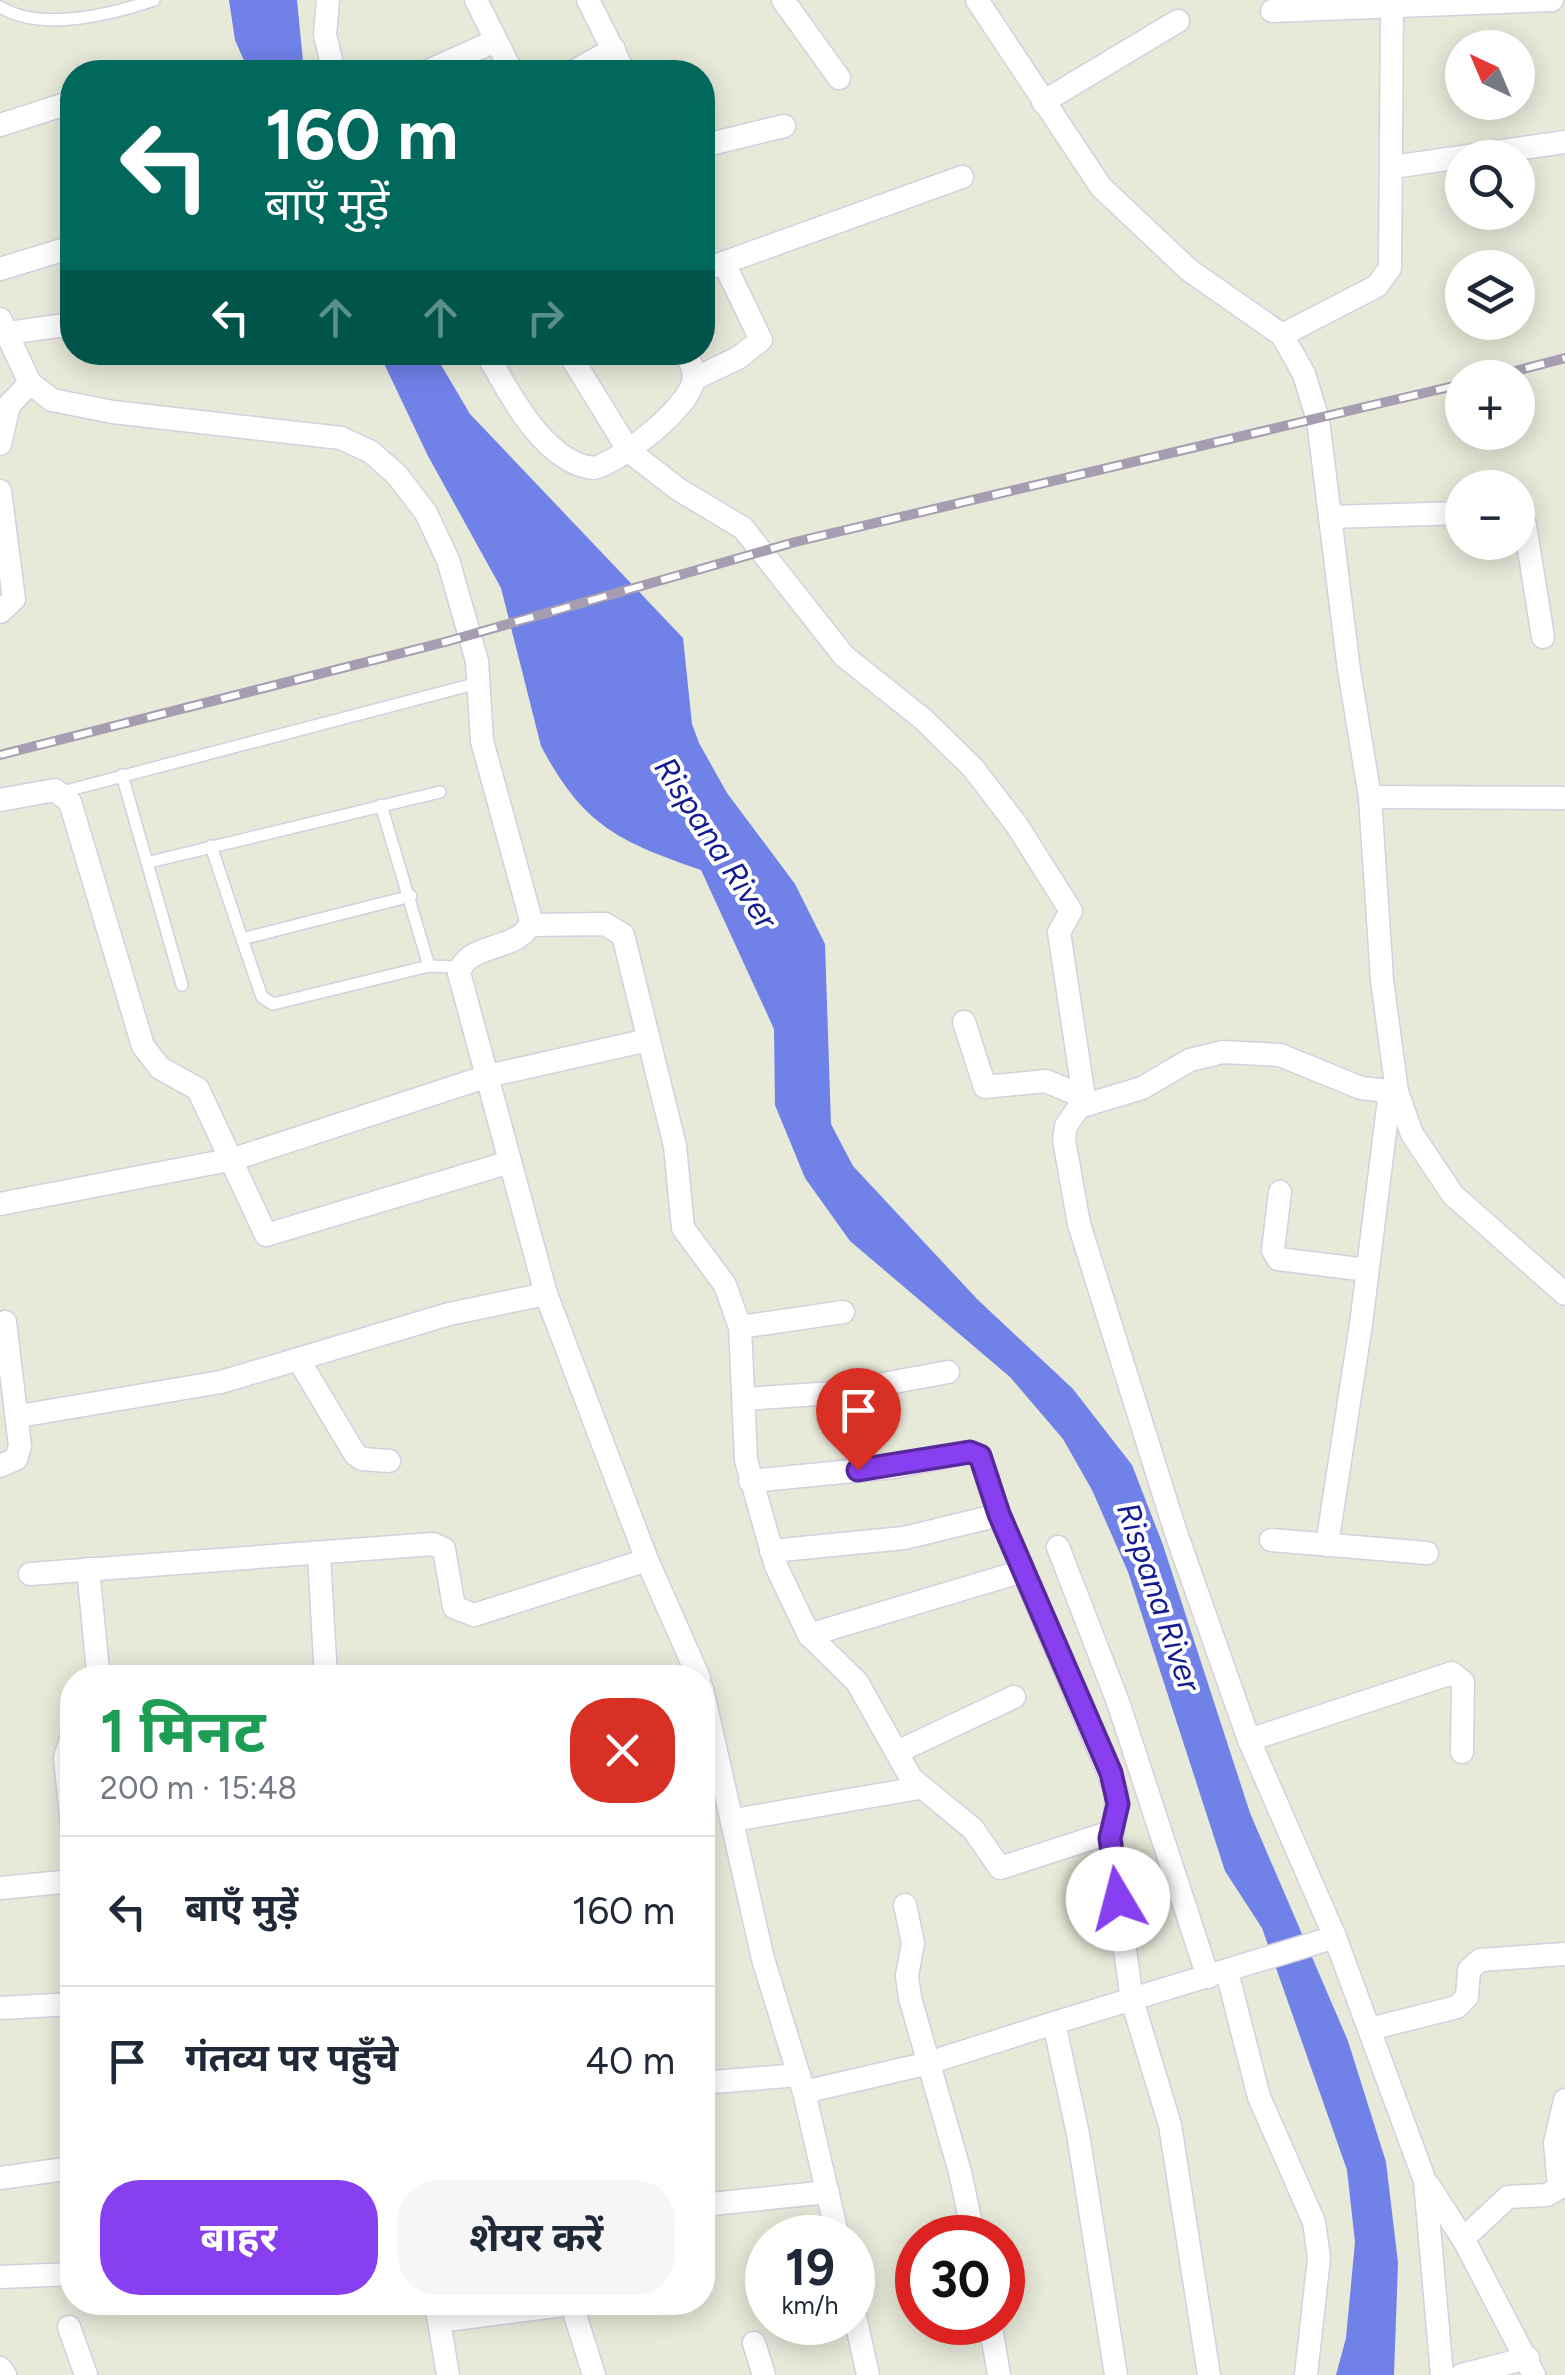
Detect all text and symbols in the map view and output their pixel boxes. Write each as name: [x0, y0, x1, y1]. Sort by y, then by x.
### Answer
north arrow: [1445, 30, 1535, 120]
map controls: [1445, 30, 1535, 560]
text: 160 m: [265, 92, 458, 177]
icon: left: [100, 100, 230, 230]
button: search: [1445, 140, 1535, 230]
text: बाएँ मुड़ें: [265, 177, 389, 231]
button: layers: [1445, 250, 1535, 340]
icon: left: [203, 290, 258, 345]
icon: ahead: [308, 290, 363, 345]
icon: ahead: [413, 290, 468, 345]
icon: right: [518, 290, 573, 345]
button: +: [1445, 360, 1535, 450]
button: −: [1445, 470, 1535, 560]
water label: Rispana River: [646, 750, 786, 937]
pin: [816, 1368, 901, 1471]
icon: arrive: [831, 1383, 886, 1438]
water label: Rispana River: [1109, 1498, 1209, 1697]
text: 1 मिनट: [100, 1695, 266, 1767]
button: close: [570, 1698, 675, 1803]
text: 200 m · 15:48: [100, 1769, 297, 1807]
position arrow: [1066, 1847, 1170, 1951]
icon: left: [100, 1884, 155, 1939]
text: बाएँ मुड़ें: [185, 1885, 298, 1931]
text: 160 m: [572, 1888, 675, 1934]
icon: arrive: [100, 2034, 155, 2089]
text: गंतव्य पर पहुँचे: [185, 2035, 398, 2081]
text: 40 m: [585, 2038, 675, 2084]
button: बाहर: [100, 2180, 378, 2295]
button: शेयर करें: [398, 2180, 675, 2295]
speed limit sign: 30: [895, 2215, 1025, 2345]
text: 19: [785, 2237, 835, 2298]
text: km/h: [781, 2290, 839, 2320]

